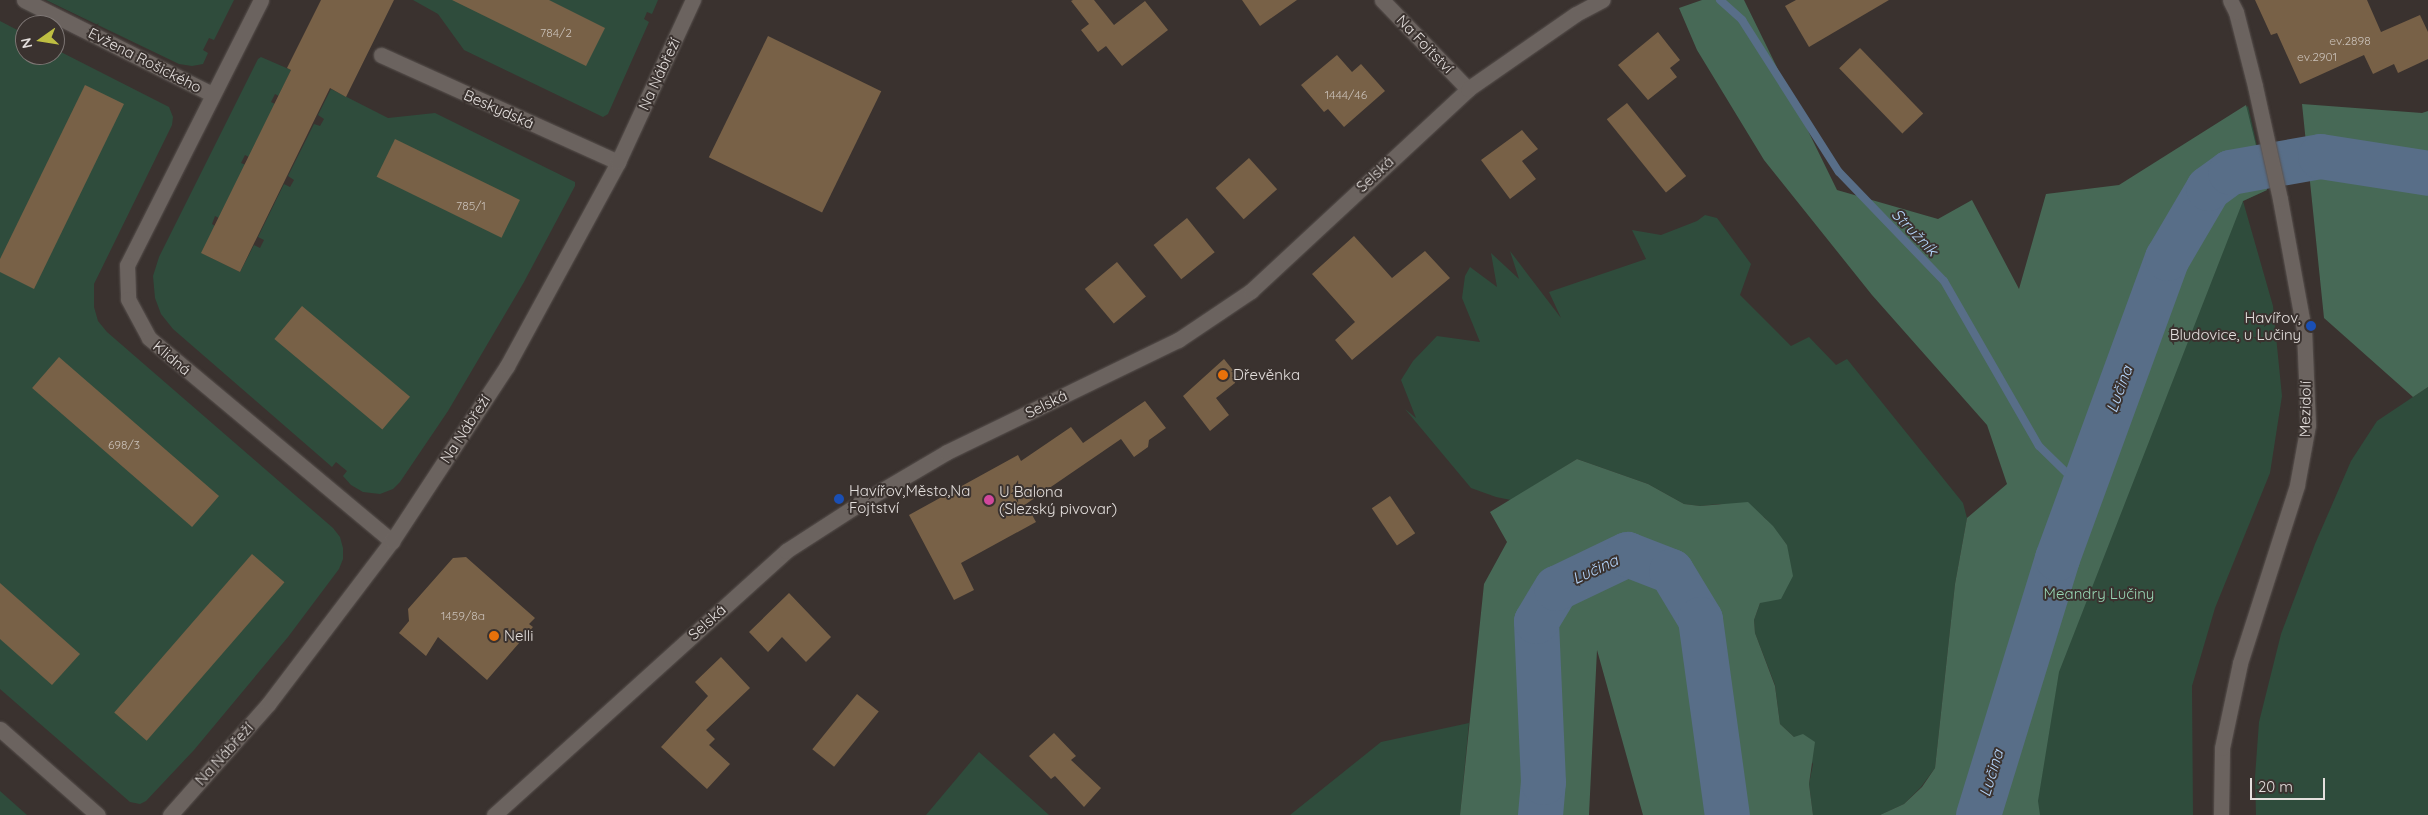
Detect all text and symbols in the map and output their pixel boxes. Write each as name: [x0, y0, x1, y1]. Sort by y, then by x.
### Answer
street label: Na Fojtství: [1393, 11, 1457, 77]
north arrow: [15, 15, 65, 65]
street label: Evžena Rošického: [85, 24, 205, 96]
house number: 784/2: [540, 26, 572, 40]
house number: ev.2898: [2329, 34, 2371, 48]
street label: Na Nábřeží: [634, 35, 684, 113]
text: N: [16, 36, 36, 50]
house number: ev.2901: [2297, 50, 2337, 64]
street label: Beskydská: [461, 86, 537, 132]
house number: 1444/46: [1325, 88, 1367, 102]
street label: Selská: [1353, 152, 1397, 196]
house number: 785/1: [456, 199, 486, 213]
water label: Stružník: [1888, 204, 1942, 260]
place label: Havířov, Bludovice, u Lučiny: [2170, 308, 2301, 343]
marker: Havířov, Bludovice, u Lučiny: [2305, 320, 2317, 332]
street label: Klidná: [150, 337, 194, 379]
water label: Lučina: [2102, 363, 2136, 415]
place label: Dřevěnka: [1233, 366, 1300, 384]
marker: Dřevěnka: [1217, 369, 1229, 381]
street label: Mezidolí: [2296, 381, 2314, 437]
street label: Selská: [1022, 386, 1070, 422]
street label: Na Nábřeží: [436, 391, 494, 467]
house number: 698/3: [108, 438, 140, 452]
place label: Havířov,Město,Na Fojtství: [849, 481, 970, 516]
place label: U Balona (Slezský pivovar): [999, 482, 1117, 517]
marker: Havířov,Město,Na Fojtství: [833, 493, 845, 505]
marker: U Balona (Slezský pivovar): [983, 494, 995, 506]
water label: Lučina: [1569, 550, 1621, 588]
park label: Meandry Lučiny: [2044, 585, 2154, 603]
street label: Selská: [684, 600, 730, 644]
house number: 1459/8a: [441, 609, 485, 623]
place label: Nelli: [504, 627, 534, 645]
marker: Nelli: [488, 630, 500, 642]
street label: Na Nábřeží: [191, 719, 257, 789]
water label: Lučina: [1975, 747, 2007, 799]
scale bar: [2253, 768, 2328, 800]
text: 20 m: [2258, 777, 2293, 796]

